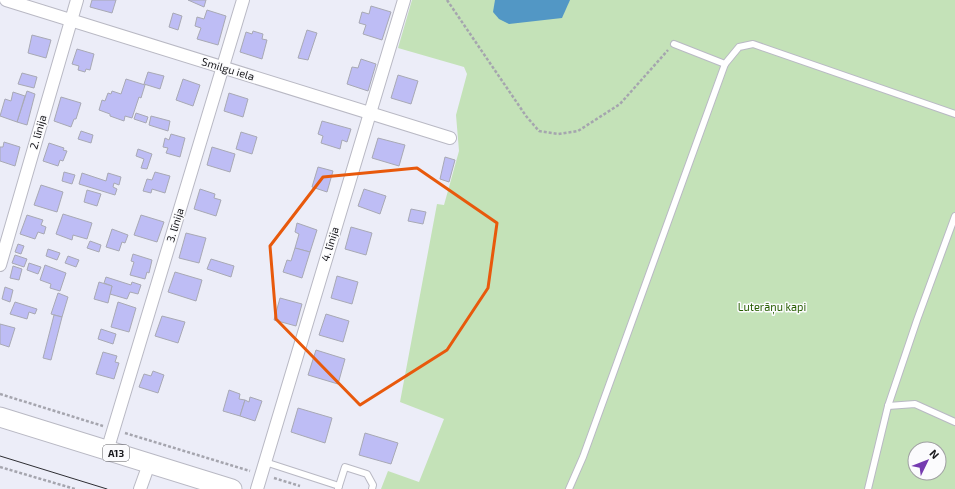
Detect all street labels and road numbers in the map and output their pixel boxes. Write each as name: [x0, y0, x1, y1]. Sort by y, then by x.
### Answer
street label: Smilgu iela: [200, 54, 256, 83]
street label: 2. līnija: [26, 113, 50, 151]
street label: 3. līnija: [163, 206, 187, 244]
street label: 4. līnija: [318, 225, 342, 263]
road number: A13: [103, 445, 129, 461]

